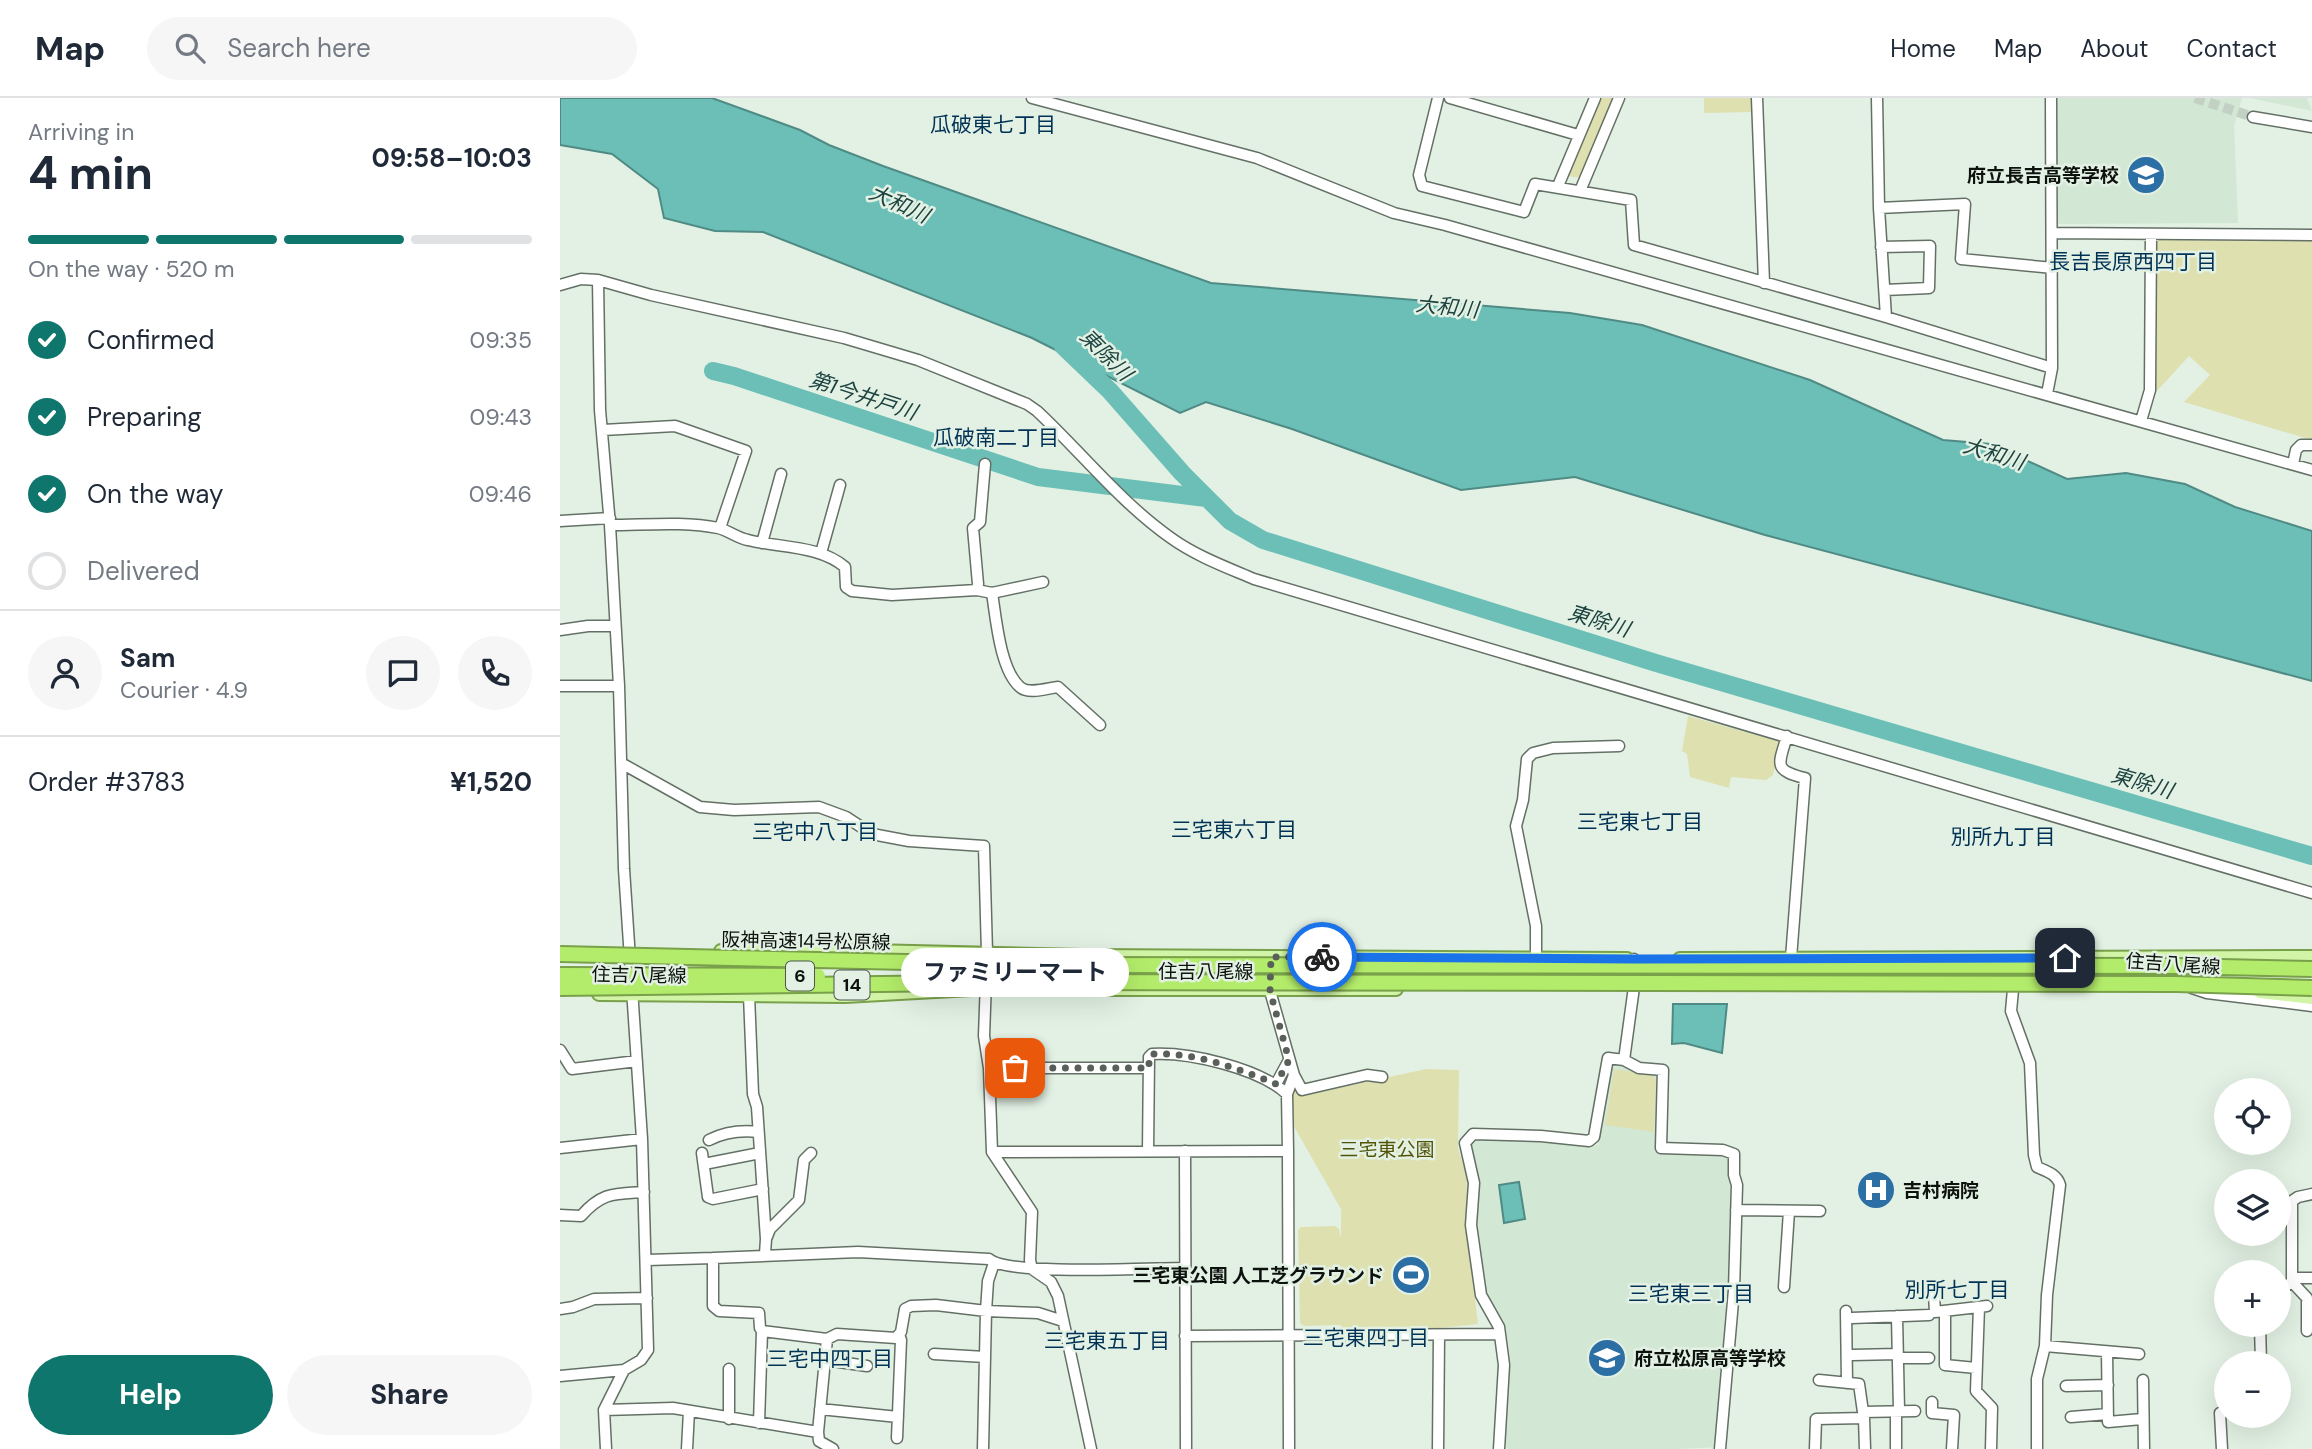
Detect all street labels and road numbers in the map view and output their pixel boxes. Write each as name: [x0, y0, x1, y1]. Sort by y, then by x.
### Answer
street label: 阪神高速14号松原線: [721, 927, 891, 955]
street label: 住吉八尾線: [2125, 948, 2221, 980]
street label: 住吉八尾線: [1158, 959, 1254, 984]
street label: 住吉八尾線: [591, 962, 687, 988]
road number: 6: [786, 962, 814, 990]
road number: 14: [834, 970, 870, 1000]

